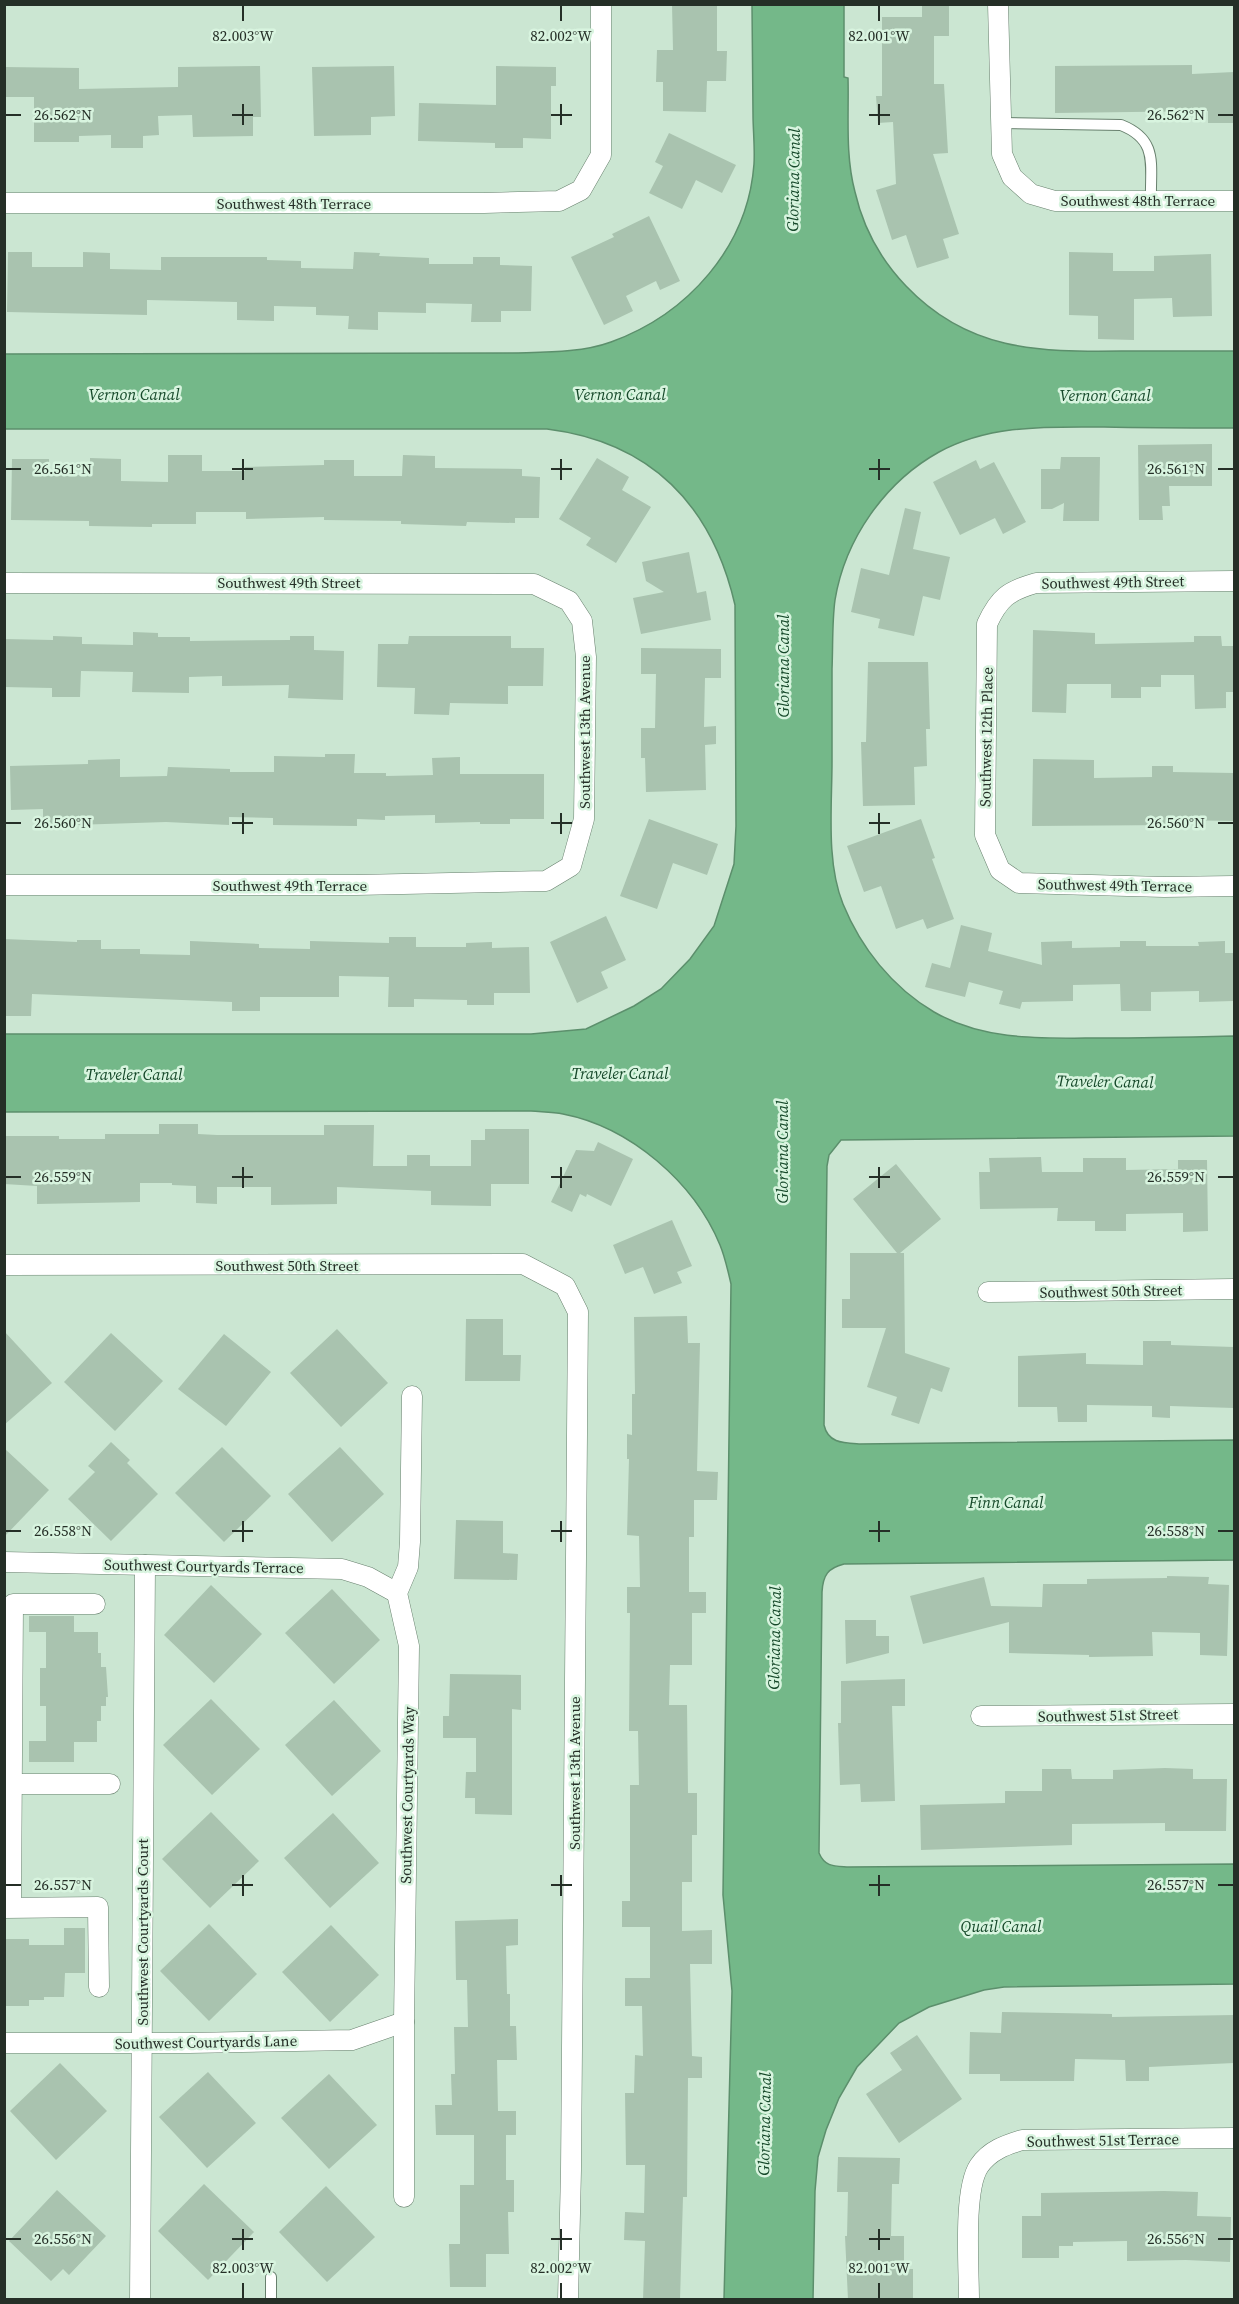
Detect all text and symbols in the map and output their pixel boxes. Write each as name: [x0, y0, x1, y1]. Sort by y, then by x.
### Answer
text: 82.003°W: [212, 25, 274, 46]
text: 82.002°W: [530, 25, 592, 46]
text: 82.001°W: [848, 25, 910, 46]
text: 26.562°N: [34, 104, 92, 125]
text: 26.562°N: [1147, 104, 1205, 125]
water label: Gloriana Canal: [781, 128, 805, 232]
street label: Southwest 48th Terrace: [1061, 190, 1216, 211]
street label: Southwest 48th Terrace: [217, 193, 372, 214]
water label: Vernon Canal: [88, 383, 180, 405]
water label: Vernon Canal: [574, 383, 666, 405]
water label: Vernon Canal: [1059, 384, 1151, 406]
text: 26.561°N: [34, 458, 92, 479]
text: 26.561°N: [1147, 458, 1205, 479]
street label: Southwest 49th Street: [1041, 570, 1185, 594]
street label: Southwest 49th Street: [218, 572, 361, 593]
water label: Gloriana Canal: [772, 614, 794, 718]
street label: Southwest 13th Avenue: [574, 655, 595, 809]
street label: Southwest 12th Place: [974, 667, 998, 807]
text: 26.560°N: [34, 812, 92, 833]
text: 26.560°N: [1147, 812, 1205, 833]
street label: Southwest 49th Terrace: [1038, 873, 1193, 897]
street label: Southwest 49th Terrace: [213, 875, 368, 896]
water label: Traveler Canal: [571, 1062, 669, 1084]
water label: Traveler Canal: [85, 1063, 183, 1085]
water label: Traveler Canal: [1056, 1069, 1154, 1093]
water label: Gloriana Canal: [771, 1100, 793, 1204]
text: 26.559°N: [34, 1166, 92, 1187]
text: 26.559°N: [1147, 1166, 1205, 1187]
street label: Southwest 50th Street: [216, 1255, 359, 1276]
street label: Southwest 50th Street: [1039, 1279, 1183, 1303]
water label: Finn Canal: [967, 1491, 1044, 1513]
text: 26.558°N: [34, 1520, 92, 1541]
text: 26.558°N: [1147, 1520, 1205, 1541]
street label: Southwest Courtyards Terrace: [104, 1554, 304, 1578]
water label: Gloriana Canal: [762, 1586, 786, 1690]
street label: Southwest 13th Avenue: [564, 1696, 585, 1850]
street label: Southwest 51st Street: [1038, 1703, 1178, 1727]
street label: Southwest Courtyards Way: [395, 1706, 419, 1884]
street label: Southwest Courtyards Court: [132, 1838, 153, 2025]
text: 26.557°N: [34, 1874, 92, 1895]
text: 26.557°N: [1147, 1874, 1205, 1895]
water label: Quail Canal: [961, 1915, 1042, 1937]
street label: Southwest Courtyards Lane: [115, 2030, 298, 2054]
water label: Gloriana Canal: [752, 2072, 776, 2176]
street label: Southwest 51st Terrace: [1027, 2128, 1180, 2152]
text: 26.556°N: [34, 2228, 92, 2249]
text: 26.556°N: [1147, 2228, 1205, 2249]
text: 82.003°W: [212, 2257, 274, 2278]
text: 82.002°W: [530, 2257, 592, 2278]
text: 82.001°W: [848, 2257, 910, 2278]

